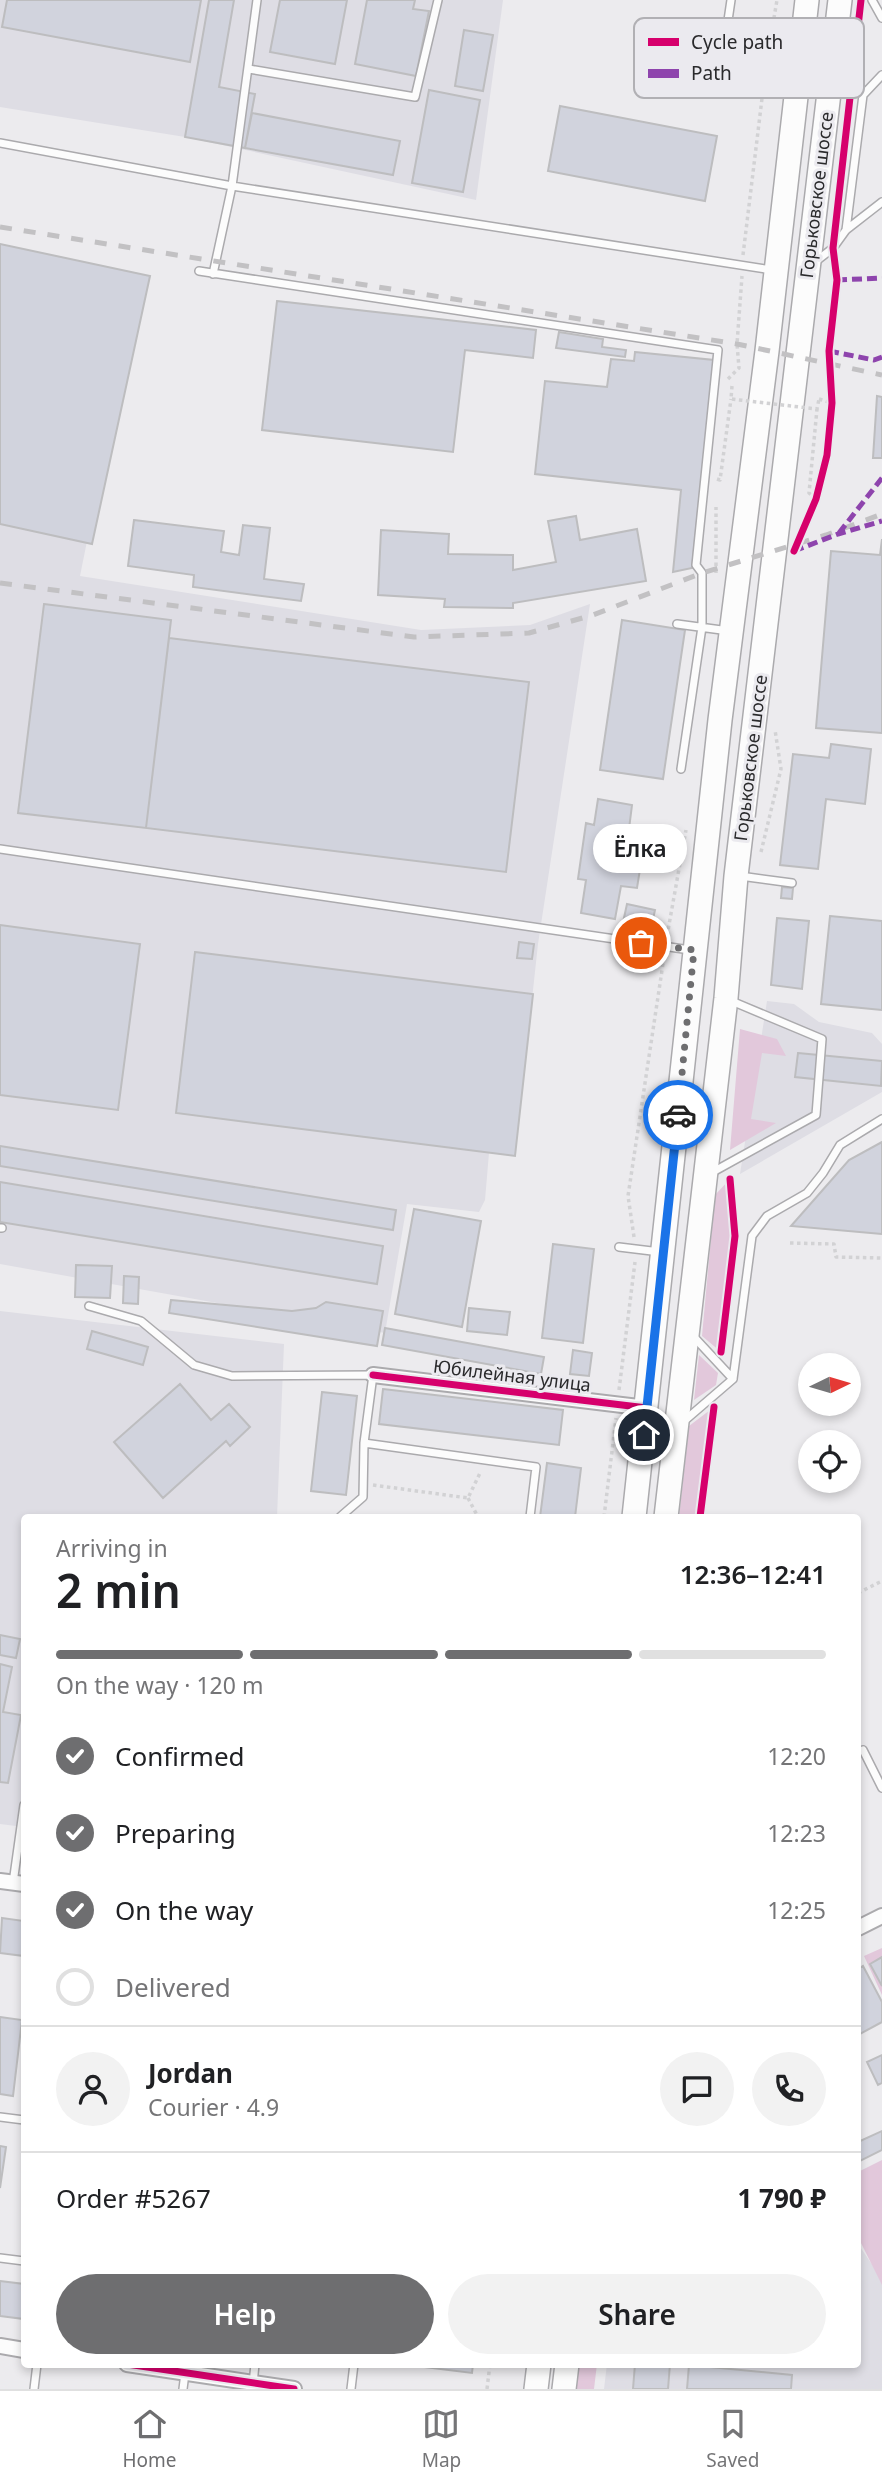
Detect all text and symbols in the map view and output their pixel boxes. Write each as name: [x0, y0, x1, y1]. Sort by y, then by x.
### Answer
legend: [634, 18, 864, 98]
text: Cycle path: [691, 29, 783, 55]
text: Path: [691, 60, 732, 86]
street label: Горьковское шоссе: [794, 110, 838, 279]
street label: Горьковское шоссе: [728, 673, 772, 842]
callout: Ёлка: [594, 824, 688, 873]
text: Ёлка: [613, 832, 667, 864]
pin: [611, 913, 671, 973]
icon: bag: [622, 924, 660, 962]
courier: [643, 1080, 713, 1150]
icon: car: [659, 1096, 697, 1134]
street label: Юбилейная улица: [432, 1353, 592, 1397]
north arrow: [798, 1353, 861, 1416]
map controls: [798, 1353, 861, 1493]
pin: [614, 1405, 674, 1465]
icon: home: [625, 1416, 663, 1454]
button: locate: [798, 1430, 861, 1493]
text: Arriving in: [56, 1532, 168, 1564]
text: 12:36–12:41: [680, 1556, 826, 1592]
text: 2 min: [56, 1559, 181, 1621]
text: On the way · 120 m: [56, 1669, 263, 1701]
icon: check: [56, 1737, 94, 1775]
text: Confirmed: [115, 1738, 245, 1774]
text: 12:20: [767, 1740, 826, 1772]
icon: check: [56, 1814, 94, 1852]
text: Preparing: [115, 1815, 236, 1851]
text: 12:23: [767, 1817, 826, 1849]
icon: check: [56, 1891, 94, 1929]
text: On the way: [115, 1892, 253, 1928]
text: 12:25: [767, 1894, 826, 1926]
text: Delivered: [115, 1969, 231, 2005]
button: person: [56, 2052, 130, 2126]
button: chat: [660, 2052, 734, 2126]
button: phone: [752, 2052, 826, 2126]
text: Jordan: [148, 2055, 233, 2091]
text: Courier · 4.9: [148, 2091, 279, 2123]
text: Order #5267: [56, 2180, 211, 2216]
text: 1 790 ₽: [737, 2180, 826, 2216]
button: Help: [56, 2274, 434, 2354]
button: Share: [448, 2274, 826, 2354]
tab: Home: [123, 2405, 177, 2473]
tab: Map: [422, 2405, 461, 2473]
tab: Saved: [706, 2405, 759, 2473]

